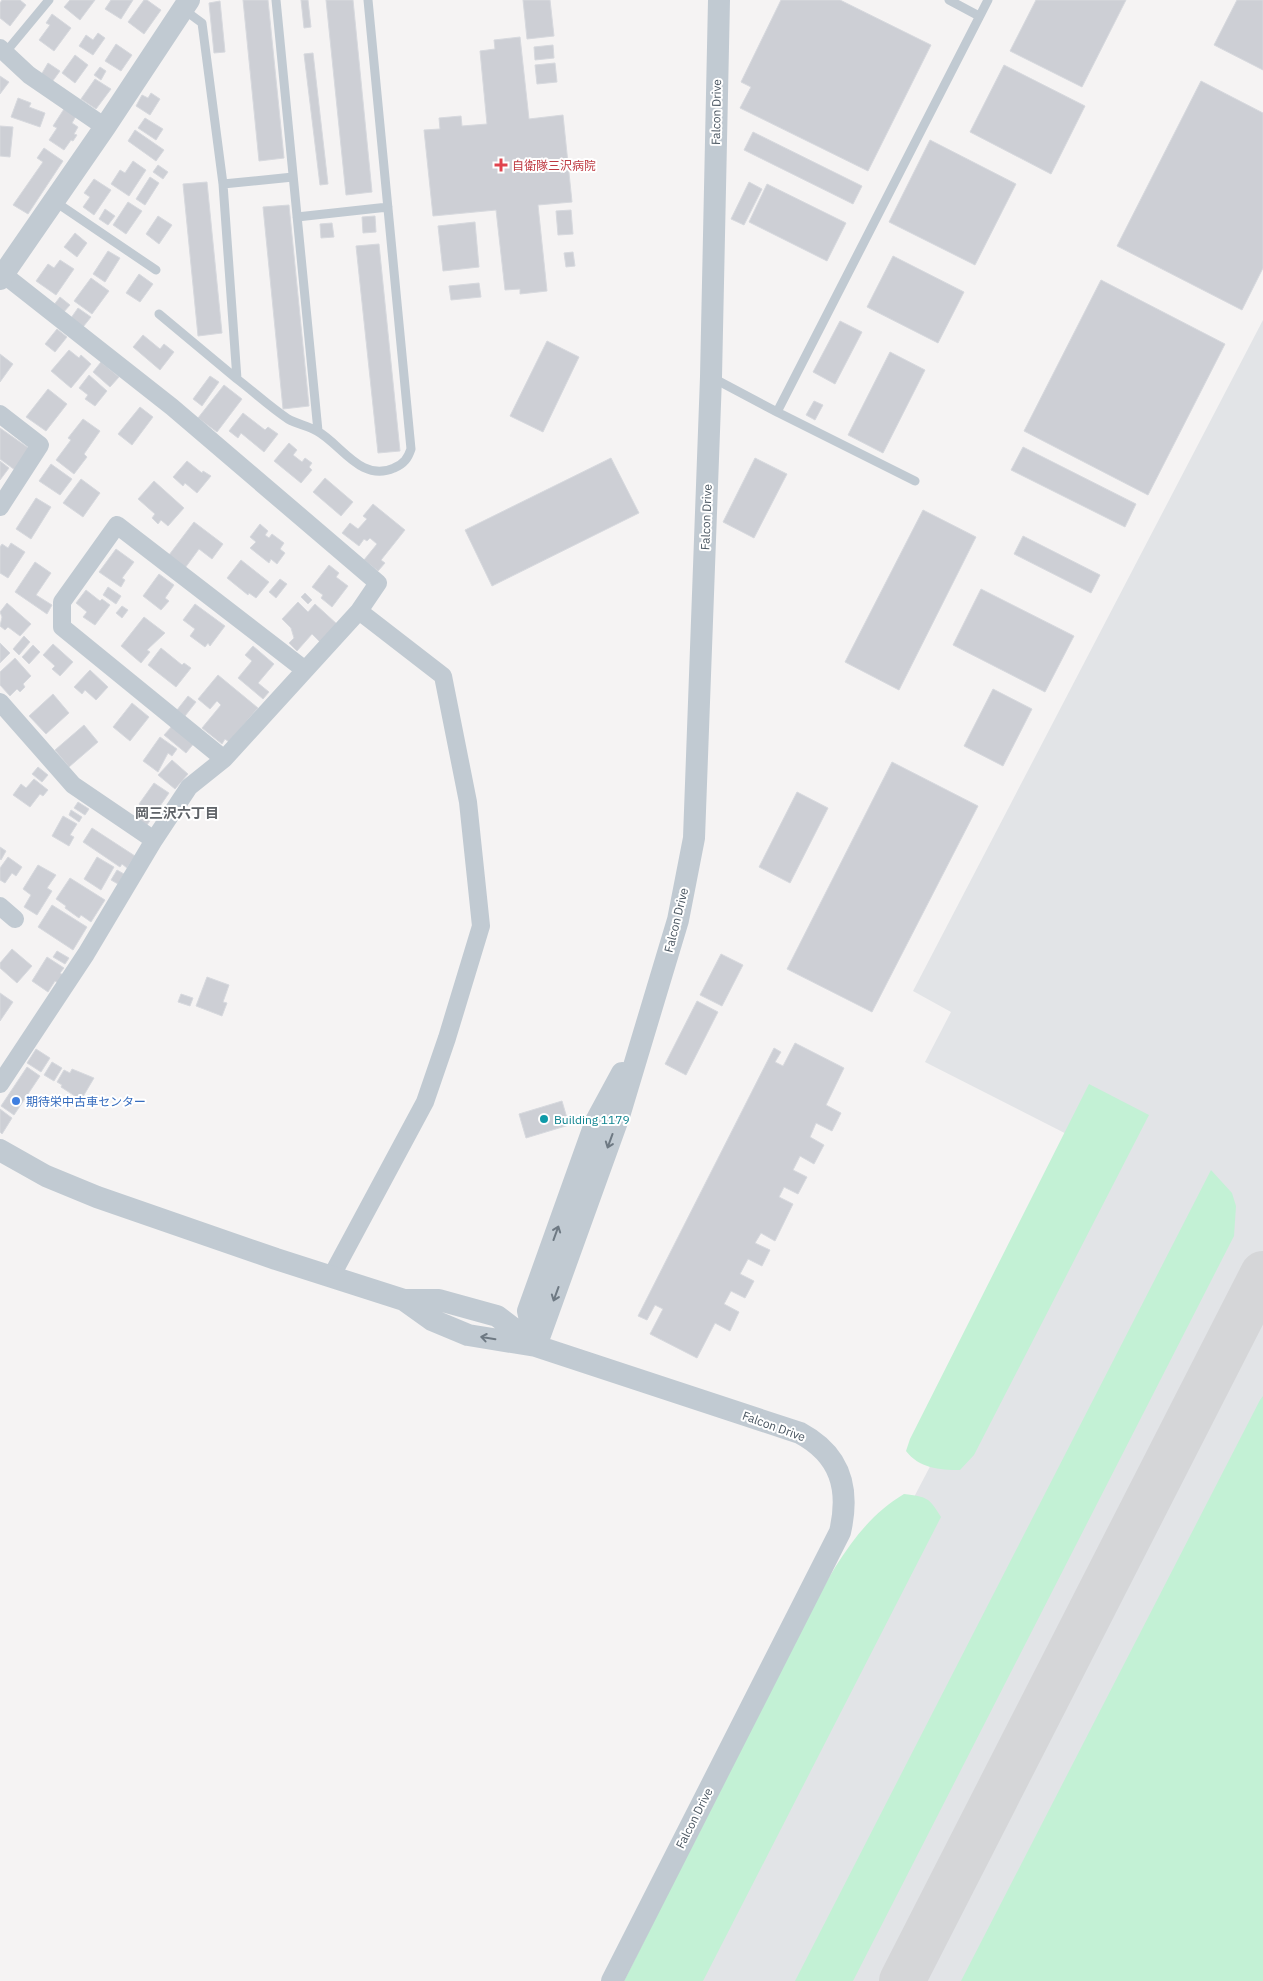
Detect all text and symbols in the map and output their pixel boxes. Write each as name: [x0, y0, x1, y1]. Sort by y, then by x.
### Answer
street label: Falcon Drive: [708, 78, 724, 145]
marker: 自衛隊三沢病院: [494, 158, 508, 172]
place label: 自衛隊三沢病院: [512, 158, 596, 173]
street label: Falcon Drive: [697, 483, 715, 550]
district label: 岡三沢六丁目: [135, 804, 219, 822]
street label: Falcon Drive: [661, 886, 691, 954]
place label: 期待栄中古車センター: [26, 1094, 146, 1109]
marker: 期待栄中古車センター: [10, 1095, 22, 1107]
place label: Building 1179: [554, 1112, 630, 1127]
marker: Building 1179: [538, 1113, 550, 1125]
one-way arrow: [605, 1133, 614, 1148]
one-way arrow: [552, 1226, 561, 1241]
one-way arrow: [551, 1286, 560, 1302]
one-way arrow: [480, 1333, 496, 1343]
street label: Falcon Drive: [740, 1408, 808, 1444]
street label: Falcon Drive: [672, 1785, 716, 1851]

